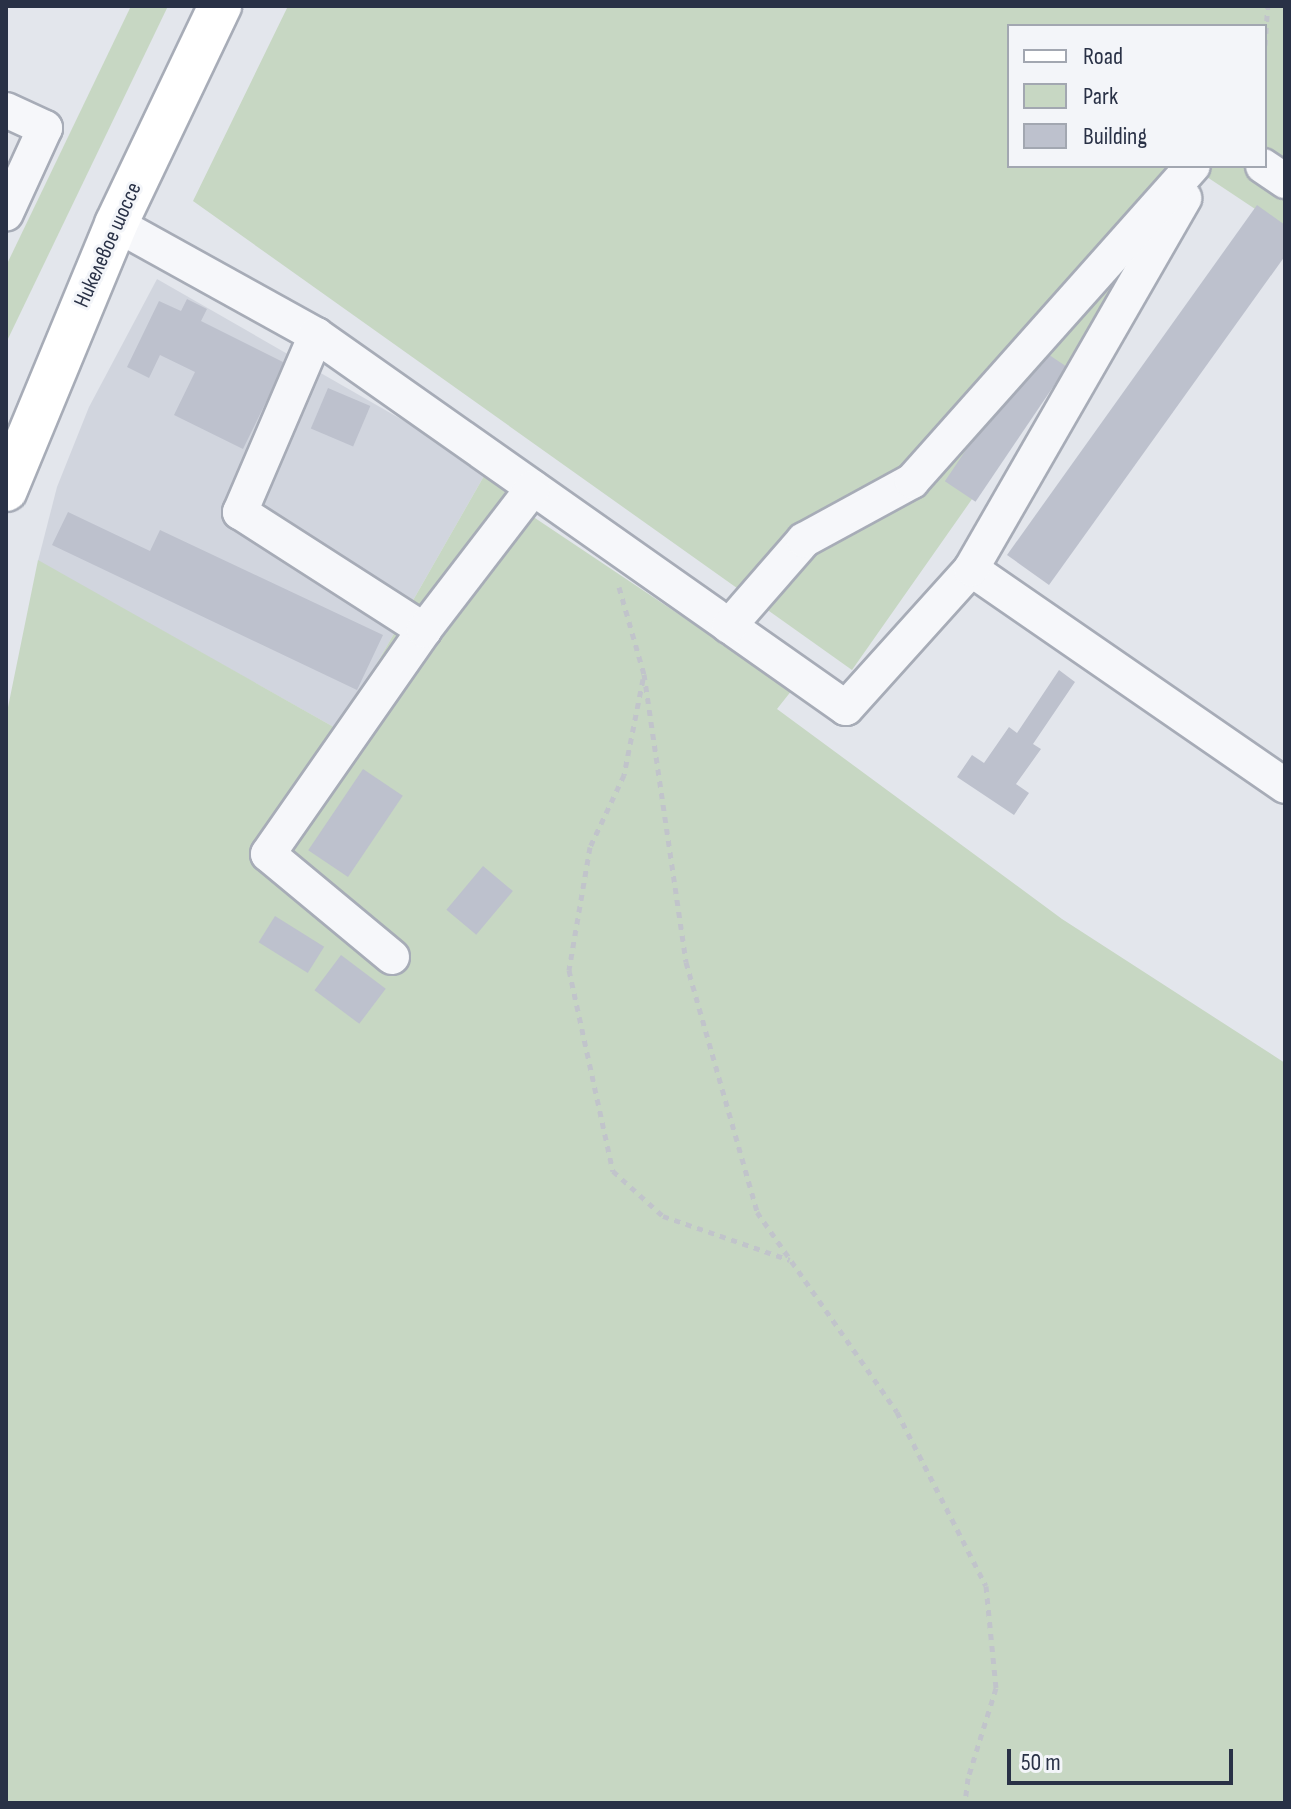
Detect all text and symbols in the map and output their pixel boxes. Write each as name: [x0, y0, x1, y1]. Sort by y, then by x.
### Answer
legend: [1007, 24, 1267, 168]
text: Road: [1083, 42, 1123, 71]
text: Park: [1083, 82, 1118, 111]
text: Building: [1083, 122, 1147, 151]
street label: Никелевое шоссе: [69, 178, 147, 312]
scale bar: [1011, 1733, 1237, 1783]
text: 50 m: [1021, 1748, 1061, 1777]

